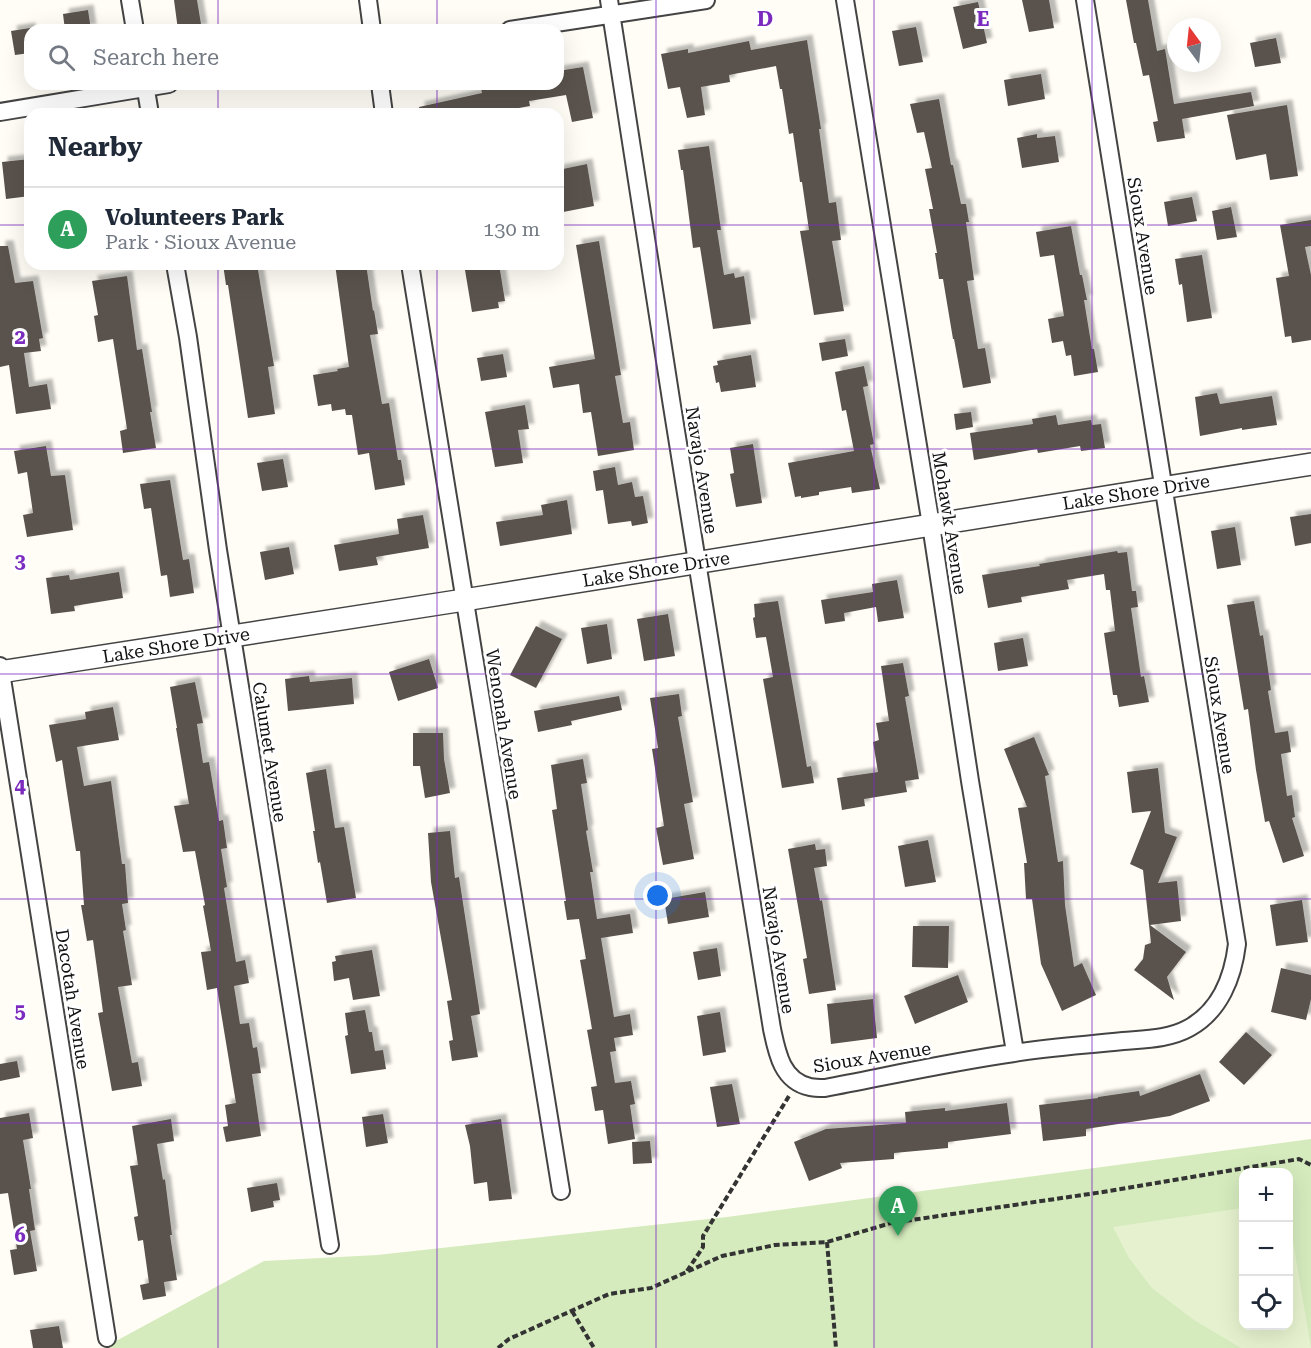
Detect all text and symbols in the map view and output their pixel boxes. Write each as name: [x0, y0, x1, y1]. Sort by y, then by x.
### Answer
text: D: [757, 7, 773, 31]
text: E: [977, 7, 990, 31]
north arrow: [1167, 18, 1221, 72]
search box: [24, 24, 564, 90]
icon: search: [45, 41, 78, 74]
text: Search here: [93, 45, 219, 70]
text: Nearby: [48, 132, 142, 162]
street label: Sioux Avenue: [1123, 176, 1163, 296]
text: Volunteers Park: [105, 205, 284, 230]
text: A: [60, 217, 75, 241]
text: 130 m: [483, 217, 540, 241]
text: Park · Sioux Avenue: [105, 230, 296, 254]
text: 2: [14, 325, 26, 349]
street label: Navajo Avenue: [682, 405, 722, 535]
street label: Mohawk Avenue: [928, 450, 972, 596]
street label: Lake Shore Drive: [1061, 470, 1211, 514]
street label: Lake Shore Drive: [581, 547, 731, 591]
text: 3: [14, 549, 26, 573]
street label: Lake Shore Drive: [101, 623, 251, 667]
street label: Wenonah Avenue: [482, 647, 526, 801]
street label: Sioux Avenue: [1200, 655, 1240, 775]
street label: Calumet Avenue: [249, 680, 291, 824]
text: 4: [14, 774, 26, 798]
your location: [643, 881, 672, 910]
street label: Navajo Avenue: [759, 885, 799, 1015]
street label: Dacotah Avenue: [52, 927, 94, 1071]
text: 5: [14, 999, 26, 1023]
street label: Sioux Avenue: [812, 1037, 932, 1077]
map controls: [1239, 1168, 1293, 1330]
button: +: [1239, 1168, 1293, 1222]
pin: A: [878, 1186, 918, 1236]
button: −: [1239, 1222, 1293, 1276]
text: 6: [14, 1223, 26, 1247]
button: locate: [1239, 1276, 1293, 1330]

